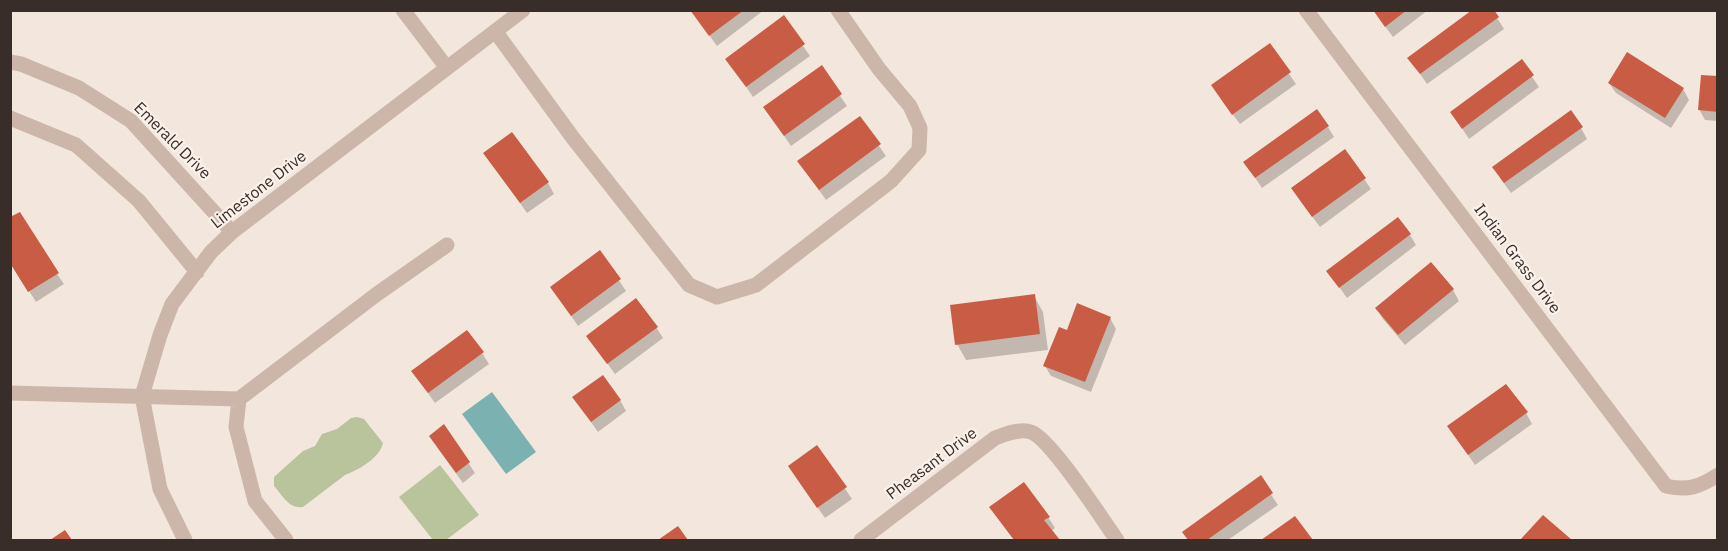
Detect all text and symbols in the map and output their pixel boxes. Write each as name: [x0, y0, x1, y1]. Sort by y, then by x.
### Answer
street label: Emerald Drive: [130, 99, 214, 183]
street label: Limestone Drive: [207, 147, 311, 233]
street label: Indian Grass Drive: [1470, 200, 1564, 318]
street label: Pheasant Drive: [883, 424, 981, 504]

